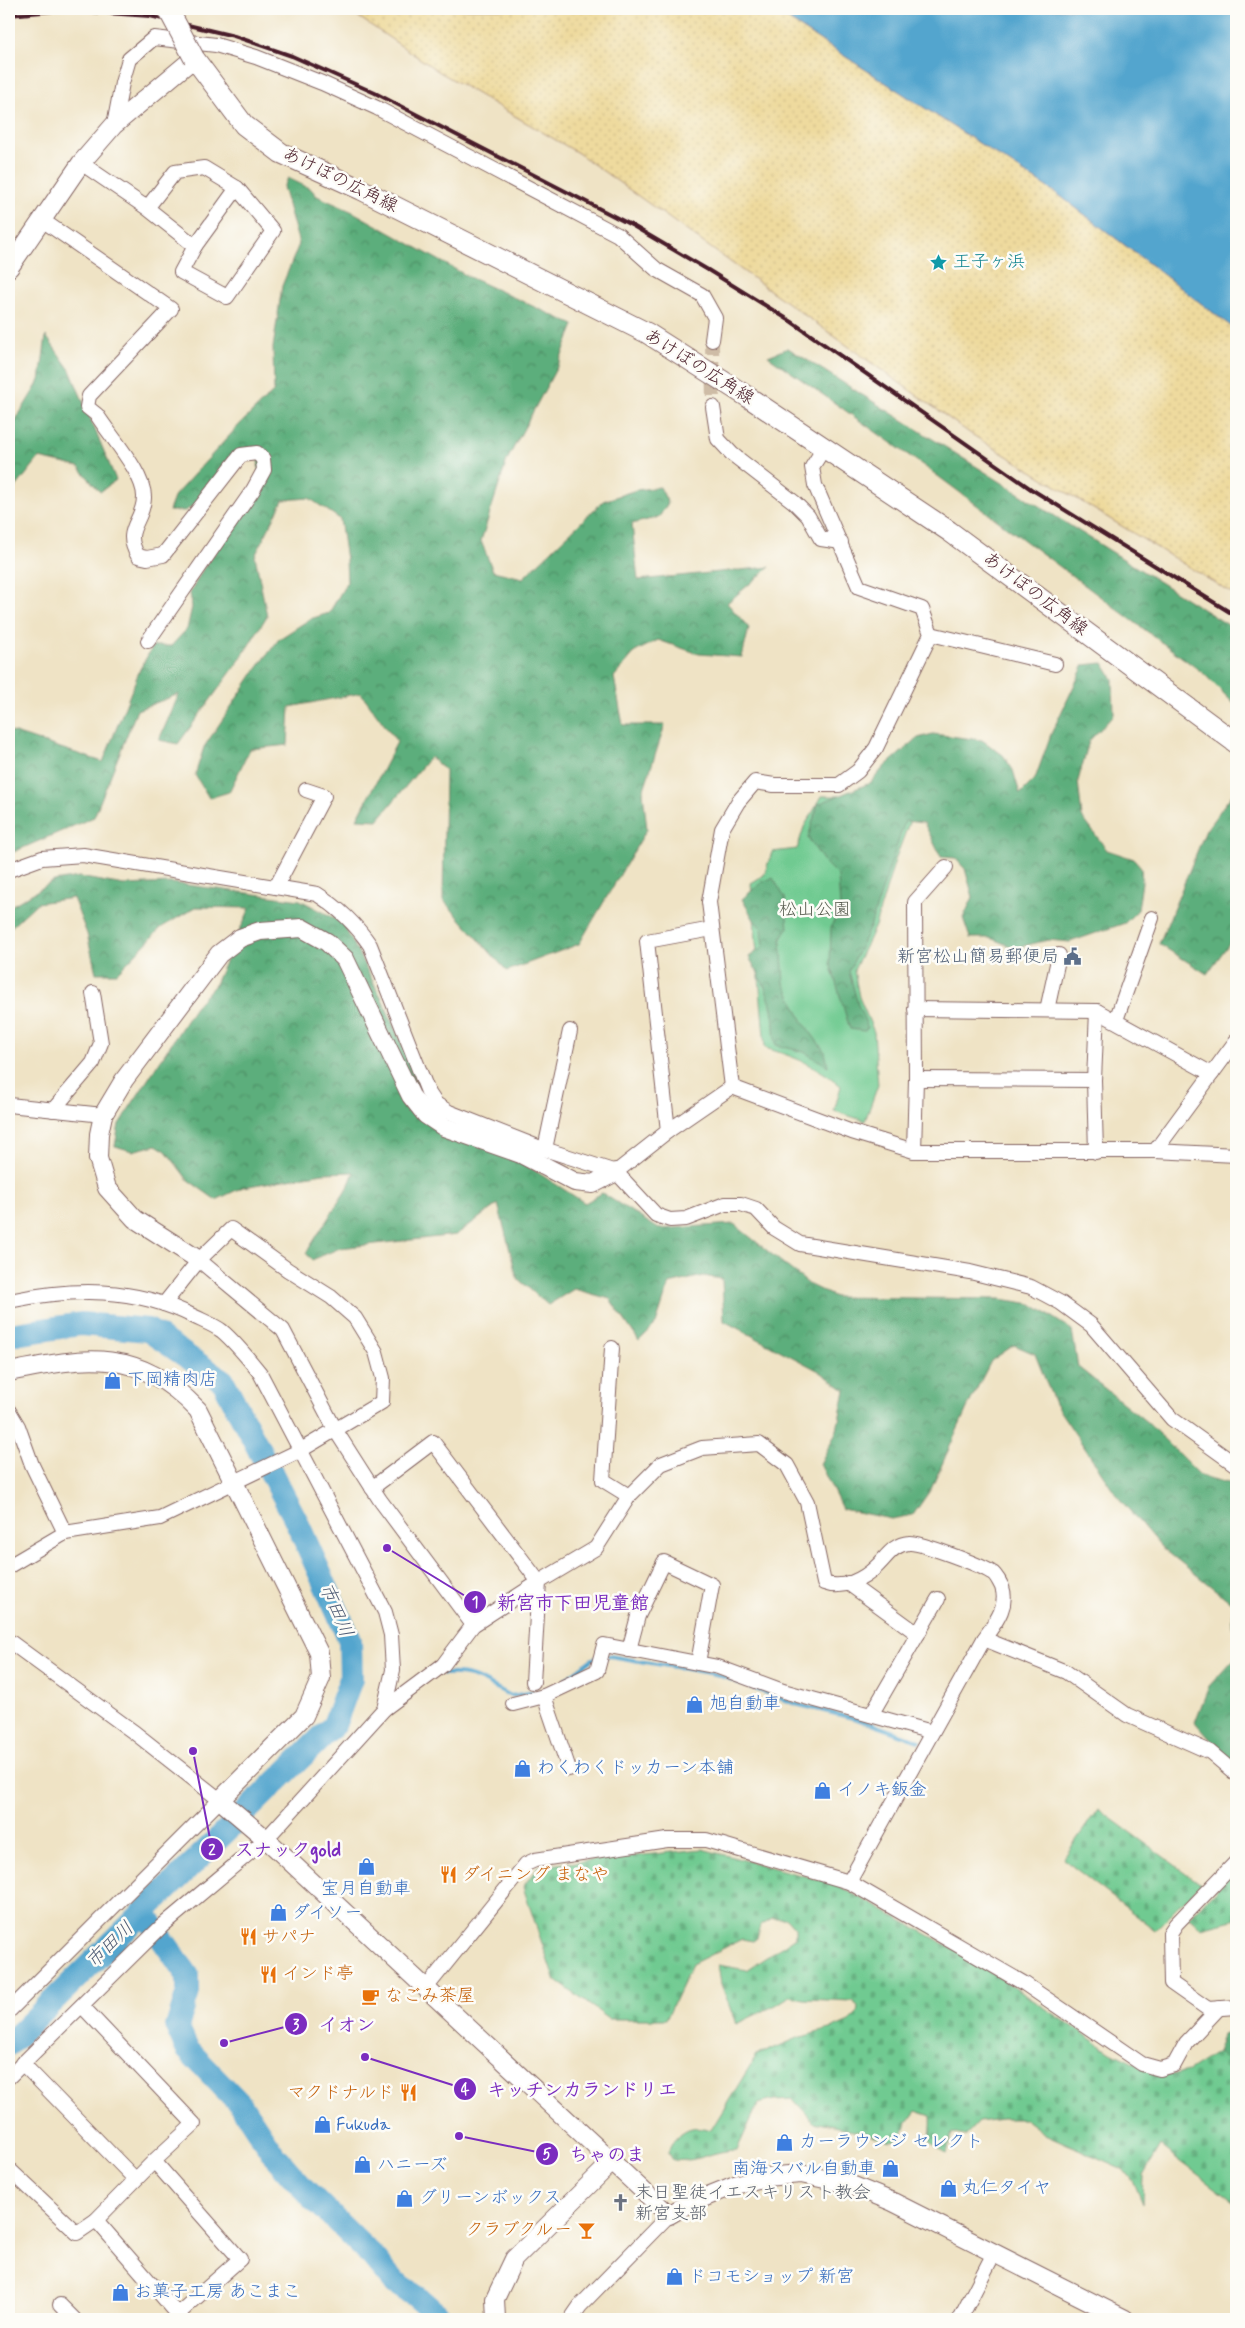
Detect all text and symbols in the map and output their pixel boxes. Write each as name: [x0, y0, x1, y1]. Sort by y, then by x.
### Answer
street label: あけぼの広角線: [278, 142, 402, 218]
place label: 王子ヶ浜: [953, 250, 1025, 274]
place icon: 王子ヶ浜: [929, 252, 949, 272]
street label: あけぼの広角線: [639, 323, 759, 411]
street label: あけぼの広角線: [977, 547, 1093, 641]
park label: 松山公園: [779, 898, 851, 922]
place label: 新宮松山簡易郵便局: [897, 945, 1059, 969]
public building icon: 新宮松山簡易郵便局: [1063, 947, 1083, 967]
place label: 下岡精肉店: [127, 1368, 217, 1392]
shop icon: 下岡精肉店: [103, 1370, 123, 1390]
water label: 市田川: [313, 1579, 359, 1641]
callout: 新宮市下田児童館: [462, 1585, 659, 1619]
text: 新宮市下田児童館: [497, 1591, 649, 1616]
text: 1: [472, 1593, 478, 1613]
place label: 旭自動車: [709, 1692, 781, 1716]
shop icon: 旭自動車: [685, 1694, 705, 1714]
place label: わくわくドッカーン本舗: [537, 1756, 734, 1780]
shop icon: わくわくドッカーン本舗: [513, 1758, 533, 1778]
place label: イノキ鈑金: [837, 1778, 927, 1802]
shop icon: イノキ鈑金: [813, 1780, 833, 1800]
callout: スナックgold: [200, 1832, 352, 1866]
text: スナックgold: [235, 1838, 341, 1864]
text: 2: [208, 1841, 216, 1861]
shop icon: 宝月自動車: [356, 1856, 376, 1876]
place label: ダイニング まなや: [462, 1863, 609, 1887]
restaurant icon: ダイニング まなや: [438, 1865, 458, 1885]
place label: 宝月自動車: [321, 1877, 411, 1901]
place label: ダイソー: [292, 1901, 362, 1925]
shop icon: ダイソー: [268, 1903, 288, 1923]
water label: 市田川: [81, 1916, 139, 1974]
place label: サパナ: [262, 1925, 316, 1949]
restaurant icon: サパナ: [238, 1927, 258, 1947]
place label: インド亭: [282, 1962, 354, 1986]
restaurant icon: インド亭: [258, 1964, 278, 1984]
place label: なごみ茶屋: [385, 1984, 475, 2008]
cafe icon: なごみ茶屋: [361, 1986, 381, 2006]
callout: イオン: [283, 2007, 385, 2041]
text: イオン: [319, 2013, 375, 2038]
text: 3: [293, 2016, 300, 2036]
callout: キッチンカランドリエ: [452, 2072, 687, 2106]
text: キッチンカランドリエ: [487, 2078, 677, 2103]
text: 4: [461, 2080, 470, 2100]
place label: マクドナルド: [287, 2081, 394, 2105]
restaurant icon: マクドナルド: [398, 2083, 418, 2103]
place label: Fukuda: [336, 2113, 390, 2137]
shop icon: Fukuda: [312, 2115, 332, 2135]
place label: カーラウンジ セレクト: [799, 2130, 983, 2154]
shop icon: カーラウンジ セレクト: [775, 2132, 795, 2152]
callout: ちゃのま: [534, 2137, 655, 2171]
text: ちゃのま: [569, 2143, 645, 2168]
text: 5: [542, 2145, 552, 2165]
place label: ハニーズ: [377, 2153, 447, 2177]
shop icon: ハニーズ: [353, 2155, 373, 2175]
place label: 南海スバル自動車: [732, 2157, 876, 2181]
shop icon: 南海スバル自動車: [880, 2159, 900, 2179]
place label: 丸仁タイヤ: [962, 2176, 1051, 2200]
shop icon: 丸仁タイヤ: [938, 2178, 958, 2198]
place label: 末日聖徒イエスキリスト教会 新宮支部: [635, 2181, 871, 2226]
place label: グリーンボックス: [419, 2186, 562, 2210]
shop icon: グリーンボックス: [395, 2188, 415, 2208]
church icon: 末日聖徒イエスキリスト教会 新宮支部: [611, 2193, 631, 2213]
place label: クラブクルー: [465, 2218, 572, 2242]
bar icon: クラブクルー: [576, 2220, 596, 2240]
place label: ドコモショップ 新宮: [688, 2265, 854, 2289]
shop icon: ドコモショップ 新宮: [664, 2267, 684, 2287]
place label: お菓子工房 あこまこ: [134, 2280, 301, 2304]
shop icon: お菓子工房 あこまこ: [110, 2282, 130, 2302]

